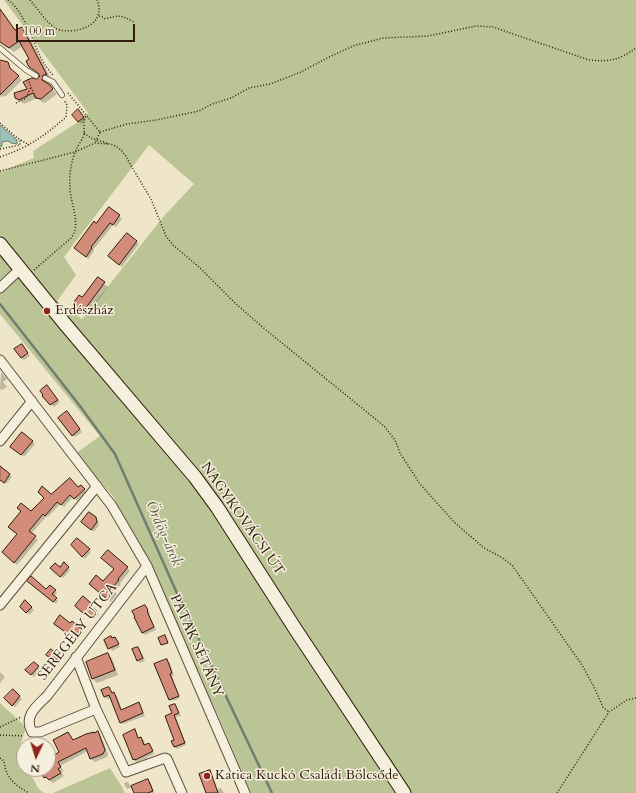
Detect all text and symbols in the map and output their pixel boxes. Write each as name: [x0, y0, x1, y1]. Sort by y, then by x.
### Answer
scale bar: [18, 16, 137, 42]
text: 100 m: [23, 23, 55, 39]
place label: Erdészház: [55, 303, 113, 319]
marker: Erdészház: [42, 306, 52, 316]
street label: NAGYKOVÁCSI ÚT: [197, 459, 287, 579]
water label: Ördög-árok: [141, 498, 185, 570]
street label: SEREGÉLY UTCA: [35, 580, 121, 684]
street label: PATAK SÉTÁNY: [166, 592, 226, 700]
north arrow: [16, 737, 56, 777]
text: N: [30, 761, 40, 776]
place label: Katica Kuckó Családi Bölcsőde: [215, 768, 399, 784]
marker: Katica Kuckó Családi Bölcsőde: [202, 771, 212, 781]

